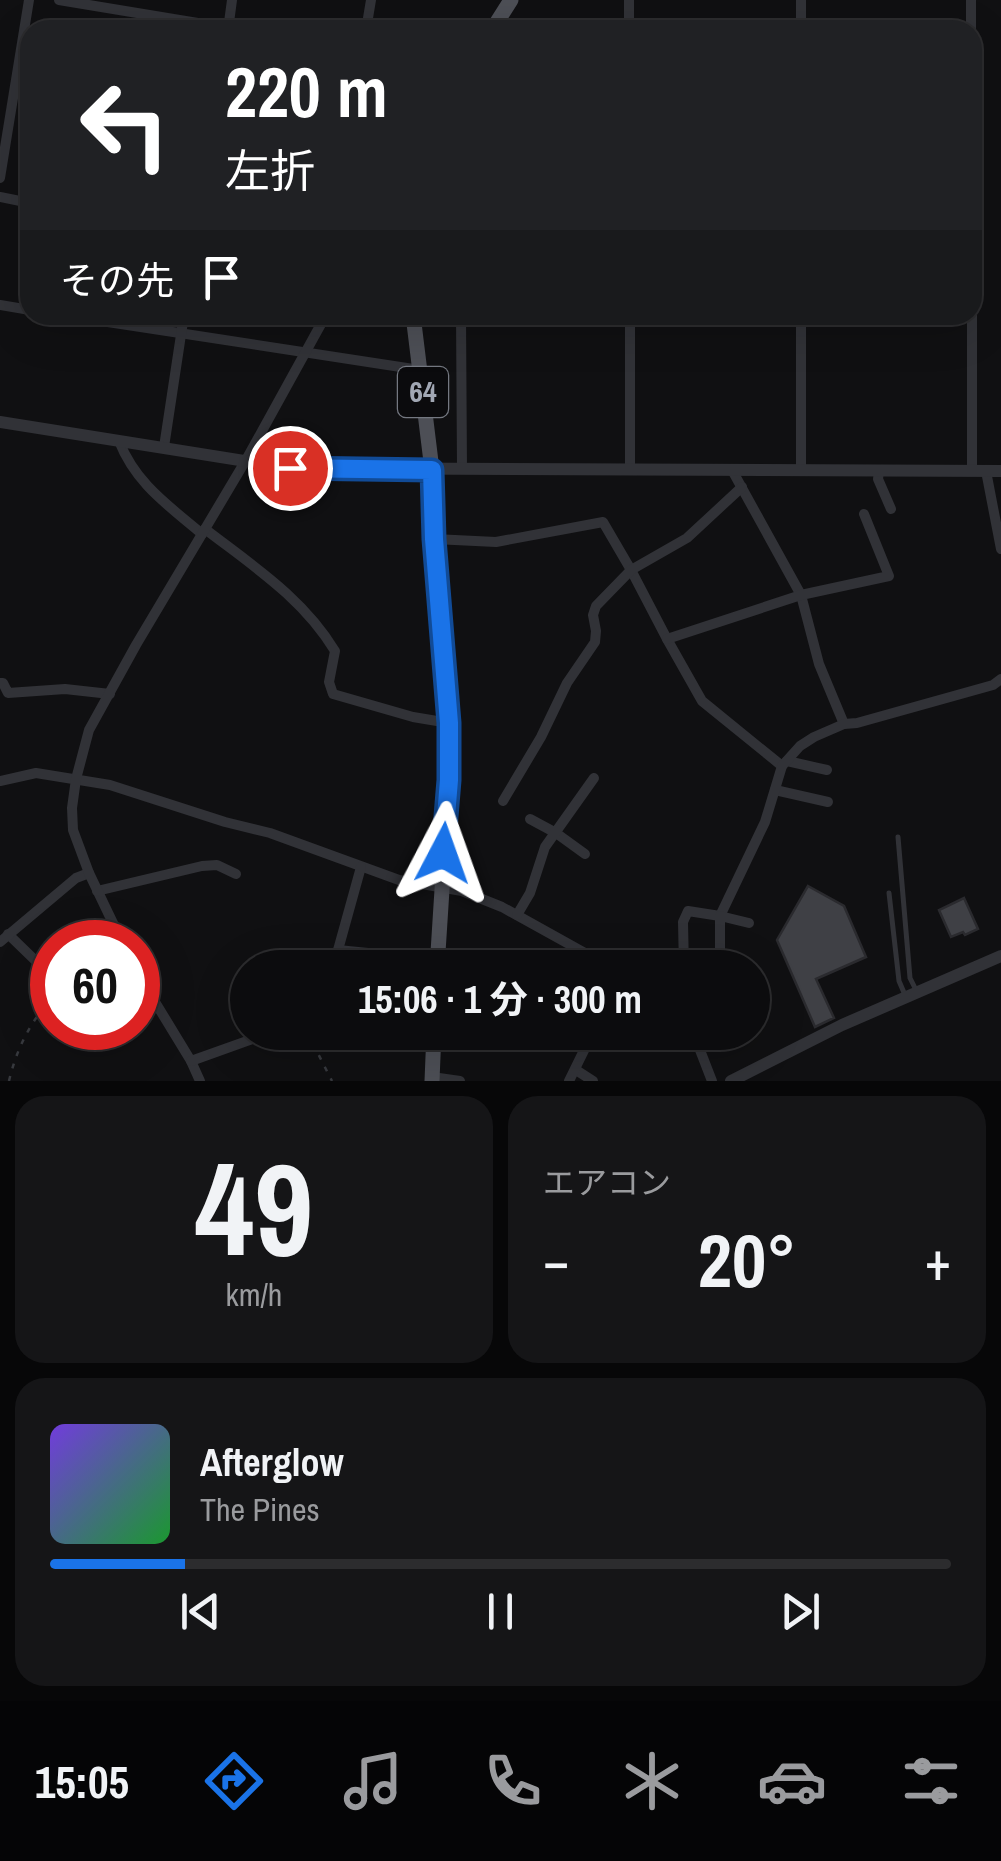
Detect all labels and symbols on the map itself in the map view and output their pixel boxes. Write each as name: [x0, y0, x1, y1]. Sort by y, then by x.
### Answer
road number: 64: [398, 367, 448, 417]
pin: [248, 426, 333, 511]
position arrow: [391, 801, 495, 905]
speed limit sign: 60: [30, 920, 160, 1050]

